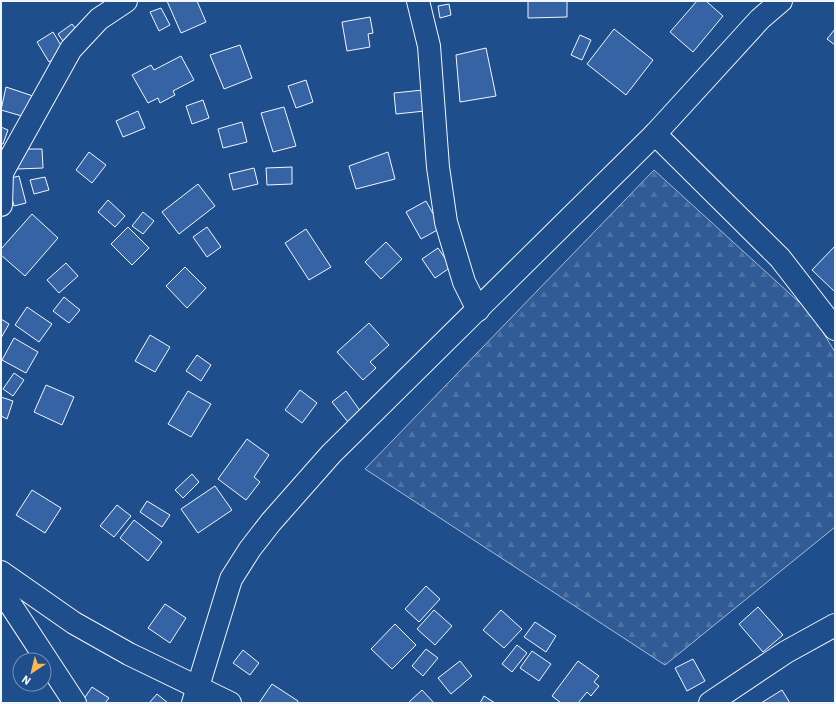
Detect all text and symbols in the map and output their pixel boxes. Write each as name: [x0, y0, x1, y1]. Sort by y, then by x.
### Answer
north arrow: [12, 652, 52, 692]
text: N: [19, 672, 34, 688]

